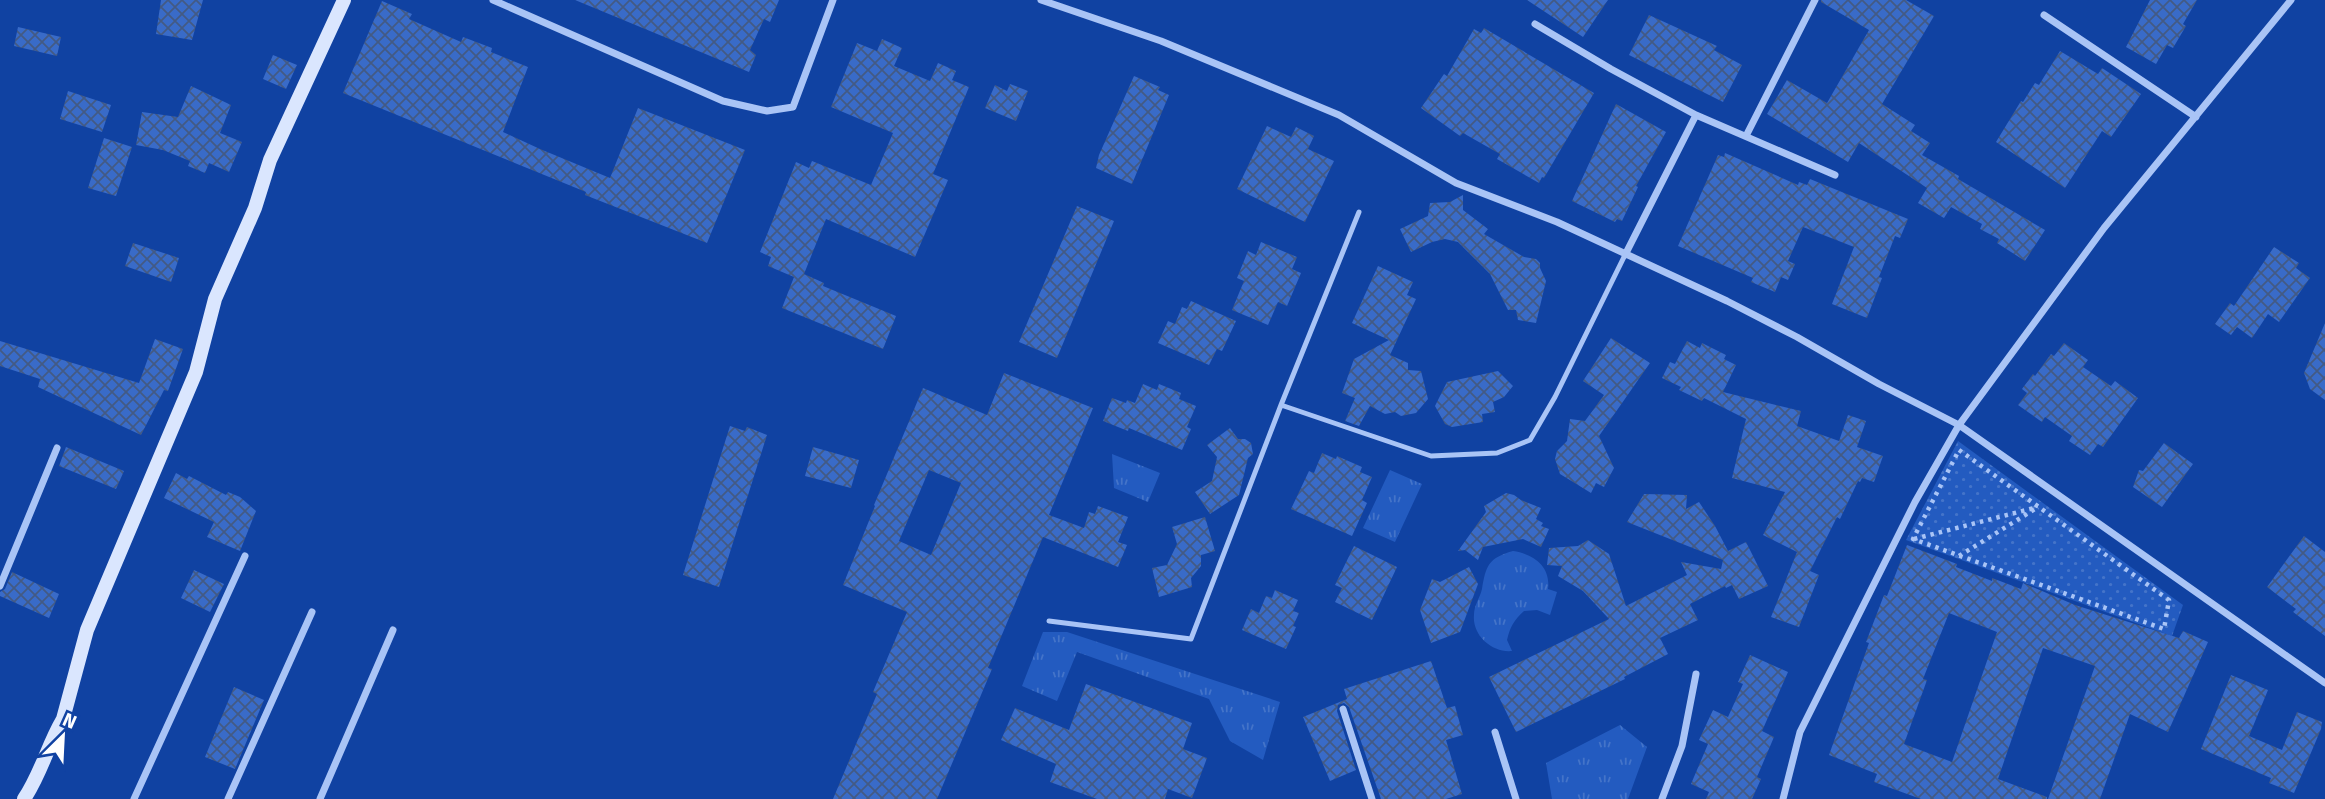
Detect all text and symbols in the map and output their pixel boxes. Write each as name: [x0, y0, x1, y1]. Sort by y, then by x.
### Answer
north arrow: [28, 701, 98, 771]
text: N: [59, 708, 80, 734]

